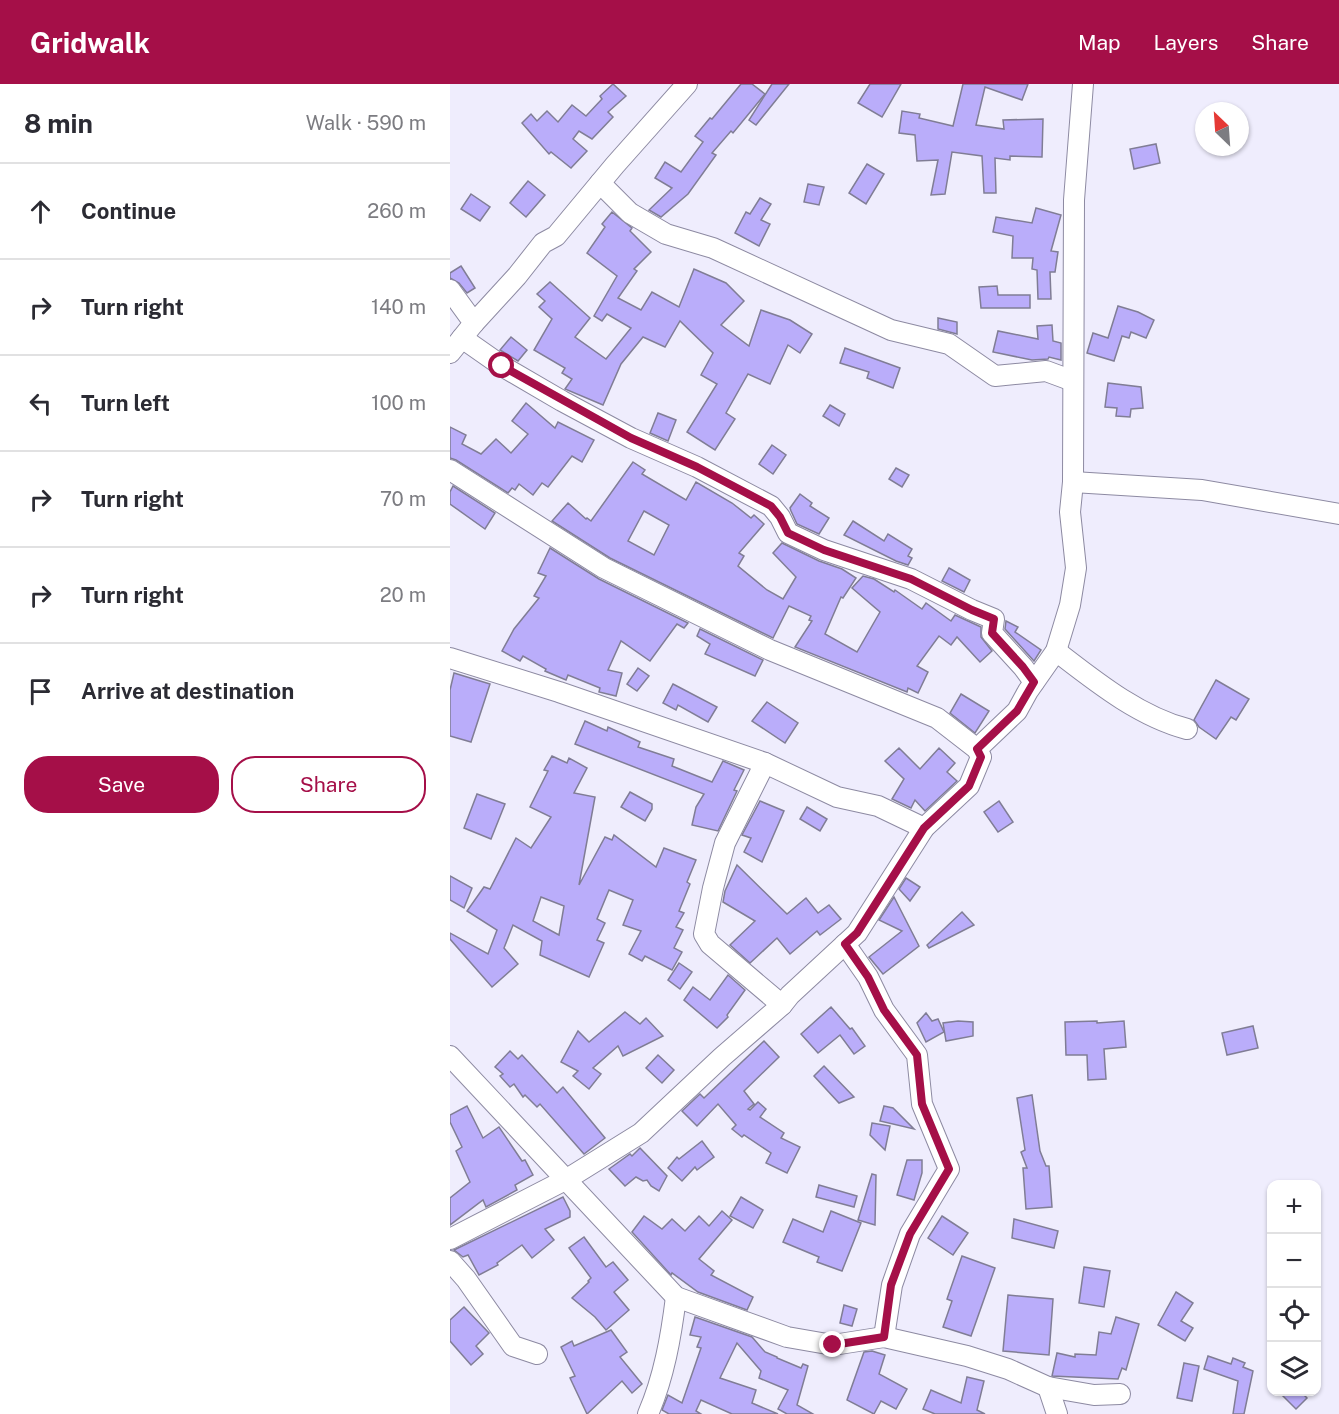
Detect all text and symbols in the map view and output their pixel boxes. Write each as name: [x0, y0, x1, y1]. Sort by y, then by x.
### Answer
text: Gridwalk: [30, 26, 150, 59]
text: Map: [1078, 30, 1121, 55]
text: Layers: [1154, 30, 1218, 55]
text: Share: [1251, 30, 1309, 55]
north arrow: [1195, 102, 1249, 156]
text: 8 min: [24, 108, 93, 139]
text: Walk · 590 m: [306, 111, 426, 135]
icon: ahead: [24, 195, 57, 228]
text: Continue: [81, 198, 176, 224]
text: 260 m: [367, 199, 426, 223]
icon: right: [24, 291, 57, 324]
text: Turn right: [81, 294, 184, 320]
text: 140 m: [371, 295, 426, 319]
route start: [488, 352, 514, 378]
icon: left: [24, 387, 57, 420]
text: Turn left: [81, 390, 170, 416]
text: 100 m: [371, 391, 426, 415]
icon: right: [24, 483, 57, 516]
text: Turn right: [81, 486, 184, 512]
text: 70 m: [380, 487, 426, 511]
icon: right: [24, 579, 57, 612]
text: Turn right: [81, 582, 184, 608]
text: 20 m: [380, 583, 426, 607]
icon: arrive: [24, 675, 57, 708]
text: Arrive at destination: [81, 678, 294, 704]
button: Save: [24, 756, 219, 813]
button: Share: [231, 756, 426, 813]
map controls: [1267, 1180, 1321, 1396]
button: +: [1267, 1180, 1321, 1234]
button: −: [1267, 1234, 1321, 1288]
button: locate: [1267, 1288, 1321, 1342]
route end: [819, 1331, 845, 1357]
button: layers: [1267, 1342, 1321, 1396]

